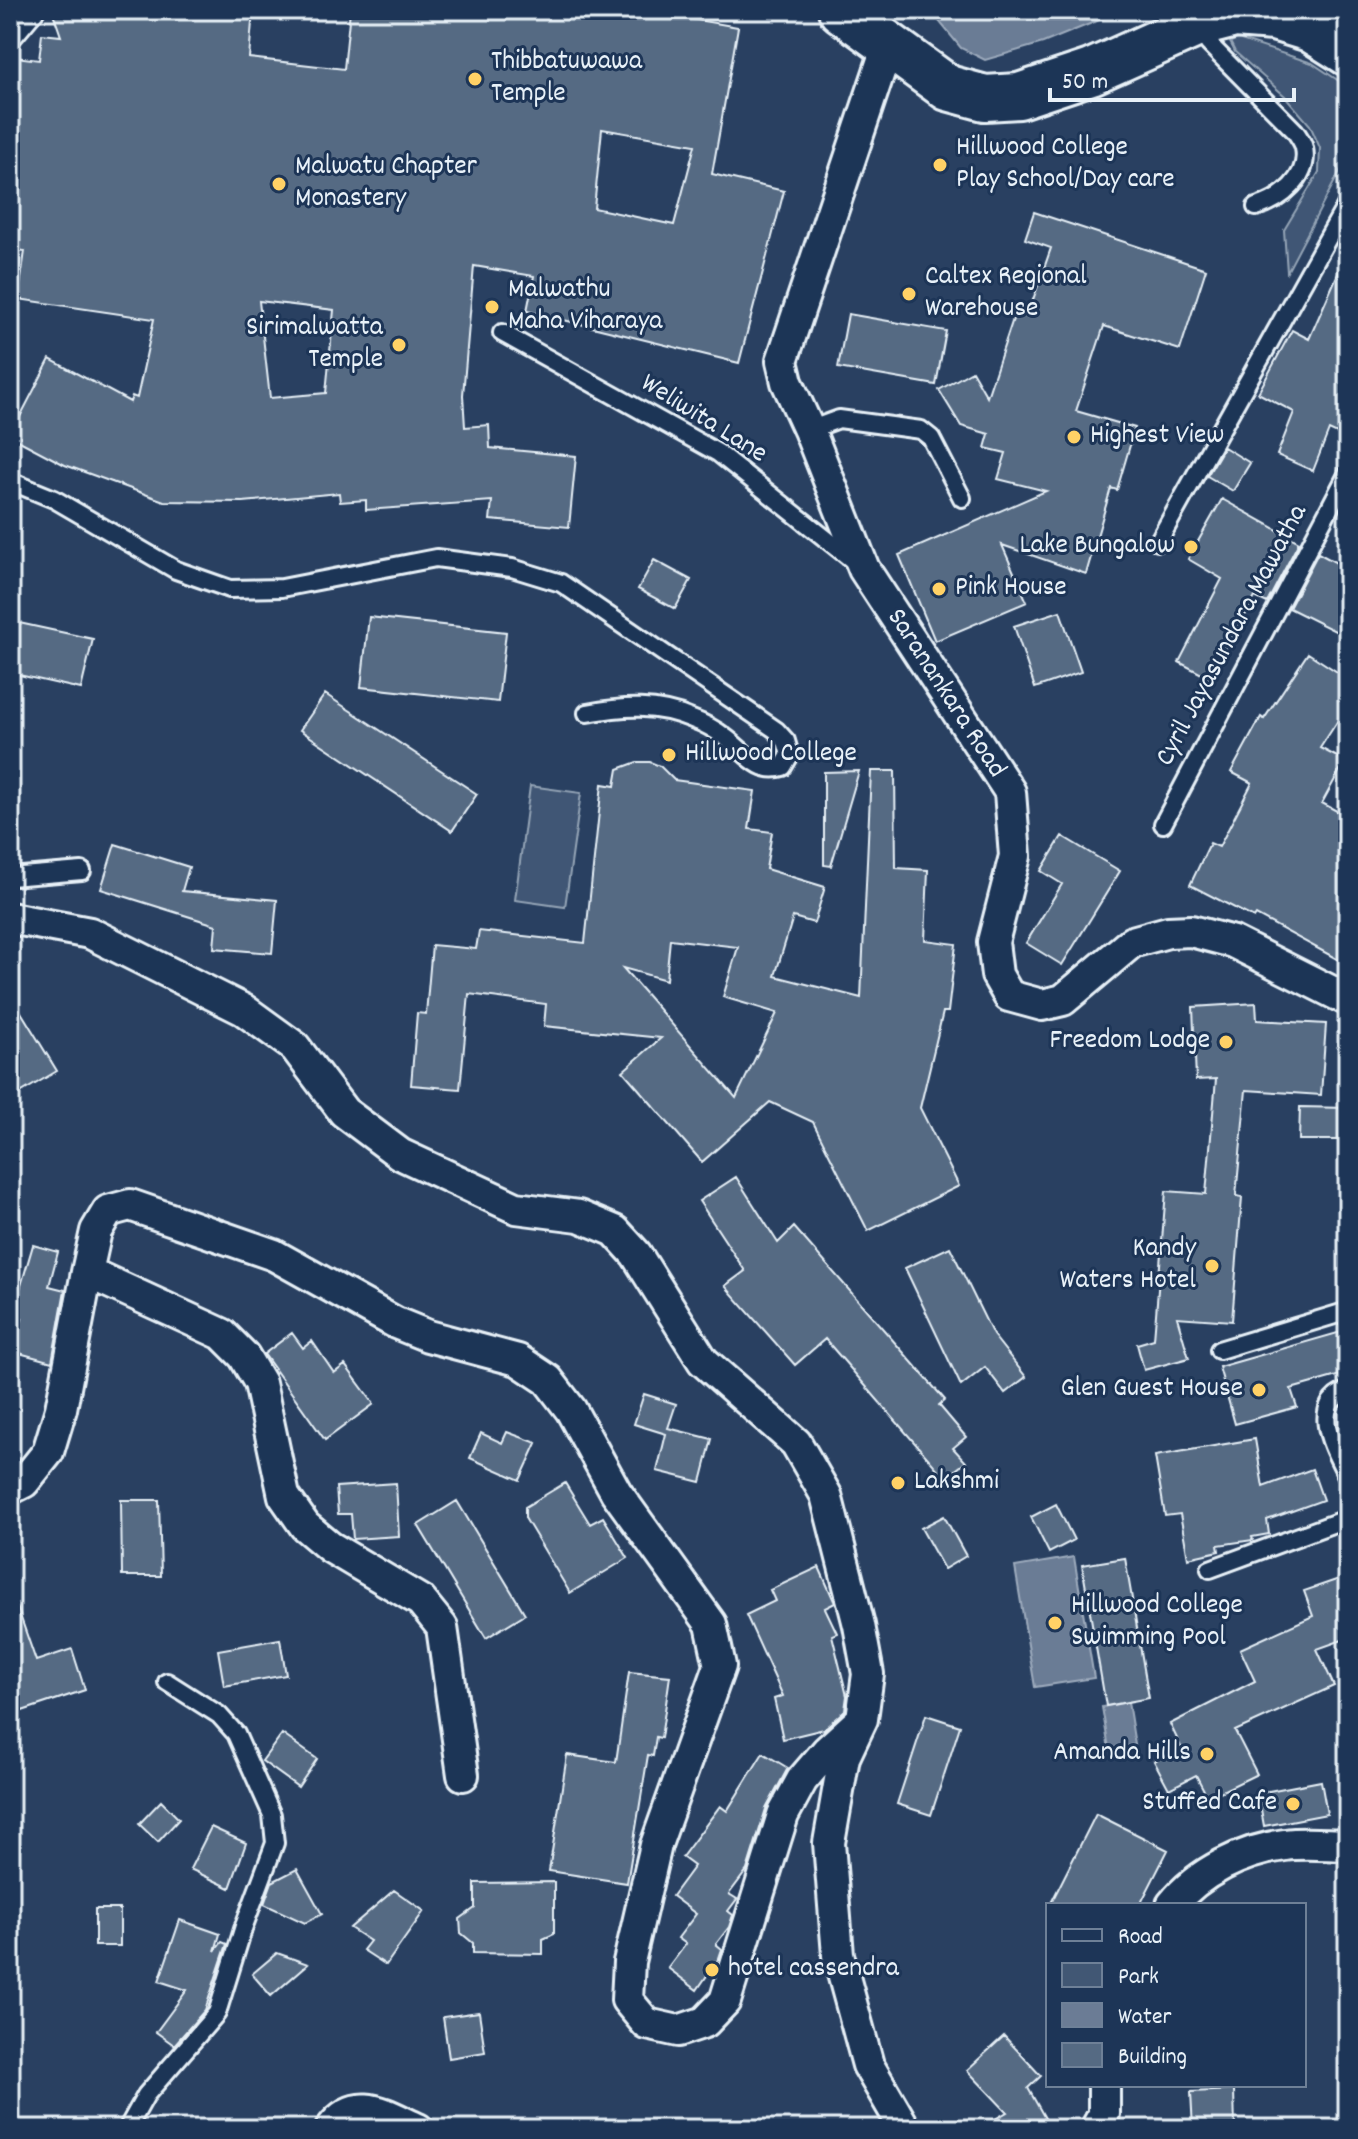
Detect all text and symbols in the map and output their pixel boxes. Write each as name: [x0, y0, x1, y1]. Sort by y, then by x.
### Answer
place label: Thibbatuwawa Temple: [491, 43, 643, 115]
scale bar: [1050, 52, 1294, 102]
text: 50 m: [1062, 66, 1108, 100]
marker: Thibbatuwawa Temple: [466, 70, 484, 88]
place label: Hillwood College Play School/Day care: [956, 129, 1175, 201]
place label: Malwatu Chapter Monastery: [295, 148, 478, 220]
marker: Hillwood College Play School/Day care: [931, 156, 949, 174]
marker: Malwatu Chapter Monastery: [270, 175, 288, 193]
place label: Caltex Regional Warehouse: [925, 258, 1087, 330]
place label: Malwathu Maha Viharaya: [508, 271, 663, 343]
marker: Caltex Regional Warehouse: [900, 285, 918, 303]
marker: Malwathu Maha Viharaya: [483, 298, 501, 316]
place label: Sirimalwatta Temple: [246, 309, 384, 381]
marker: Sirimalwatta Temple: [390, 336, 408, 354]
street label: Weliwita Lane: [632, 365, 774, 475]
place label: Highest View: [1090, 417, 1224, 457]
marker: Highest View: [1065, 428, 1083, 446]
street label: Cyril Jayasundara Mawatha: [1147, 497, 1319, 774]
place label: Lake Bungalow: [1019, 527, 1175, 567]
marker: Lake Bungalow: [1182, 538, 1200, 556]
place label: Pink House: [955, 569, 1067, 609]
marker: Pink House: [930, 580, 948, 598]
street label: Saranankara Road: [875, 601, 1015, 787]
place label: Hillwood College: [685, 735, 857, 775]
marker: Hillwood College: [660, 746, 678, 764]
place label: Freedom Lodge: [1050, 1022, 1210, 1062]
marker: Freedom Lodge: [1217, 1033, 1235, 1051]
place label: Kandy Waters Hotel: [1059, 1230, 1197, 1302]
marker: Kandy Waters Hotel: [1203, 1257, 1221, 1275]
place label: Glen Guest House: [1060, 1370, 1243, 1410]
marker: Glen Guest House: [1250, 1381, 1268, 1399]
place label: Lakshmi: [914, 1463, 999, 1503]
marker: Lakshmi: [889, 1474, 907, 1492]
place label: Hillwood College Swimming Pool: [1071, 1587, 1243, 1659]
marker: Hillwood College Swimming Pool: [1046, 1614, 1064, 1632]
place label: Amanda Hills: [1053, 1734, 1191, 1774]
marker: Amanda Hills: [1198, 1745, 1216, 1763]
place label: Stuffed Cafe: [1142, 1784, 1277, 1824]
marker: Stuffed Cafe: [1284, 1795, 1302, 1813]
legend: [1046, 1903, 1306, 2087]
text: Road: [1118, 1921, 1163, 1955]
place label: hotel cassendra: [728, 1950, 900, 1990]
marker: hotel cassendra: [703, 1961, 721, 1979]
text: Park: [1118, 1961, 1159, 1995]
text: Water: [1118, 2001, 1171, 2035]
text: Building: [1118, 2041, 1187, 2075]

